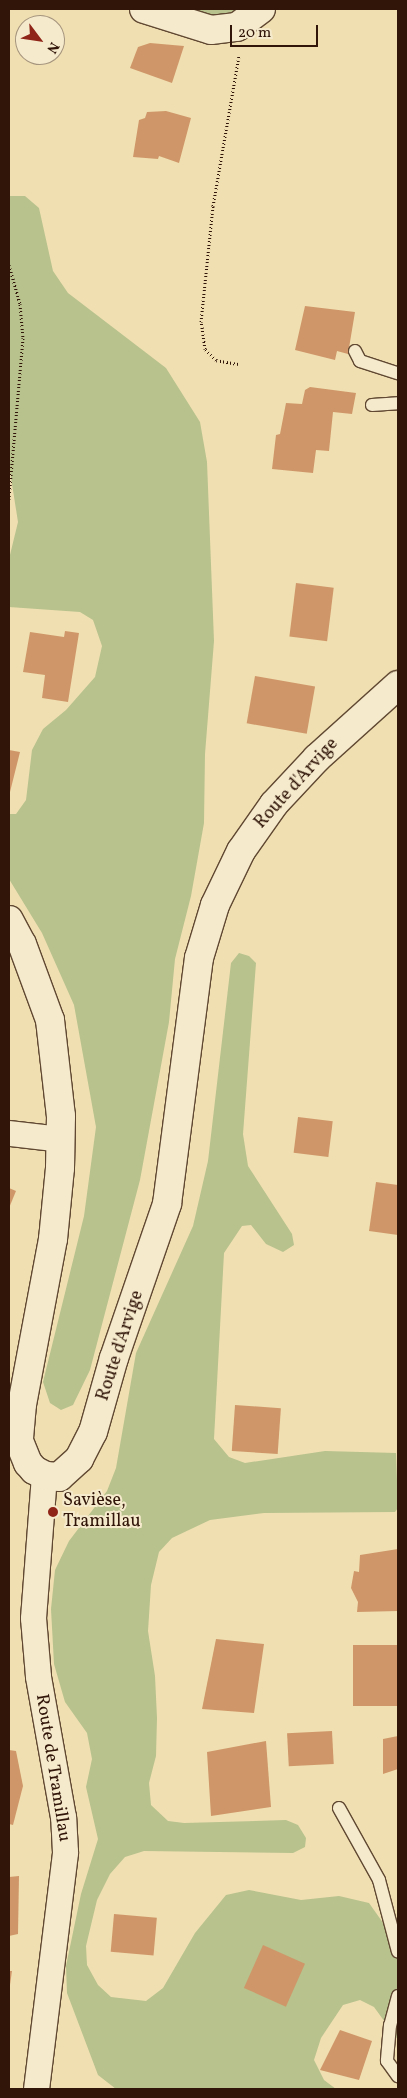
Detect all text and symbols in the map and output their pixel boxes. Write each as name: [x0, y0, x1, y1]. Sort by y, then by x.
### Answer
north arrow: [15, 15, 65, 65]
scale bar: [232, 15, 320, 47]
text: 20 m: [238, 23, 271, 44]
text: N: [42, 38, 63, 57]
street label: Route d'Arvige: [251, 734, 343, 834]
street label: Route d'Arvige: [93, 1288, 149, 1404]
place label: Savièse, Tramillau: [63, 1491, 141, 1534]
marker: Savièse, Tramillau: [47, 1506, 59, 1518]
street label: Route de Tramillau: [30, 1692, 74, 1844]

